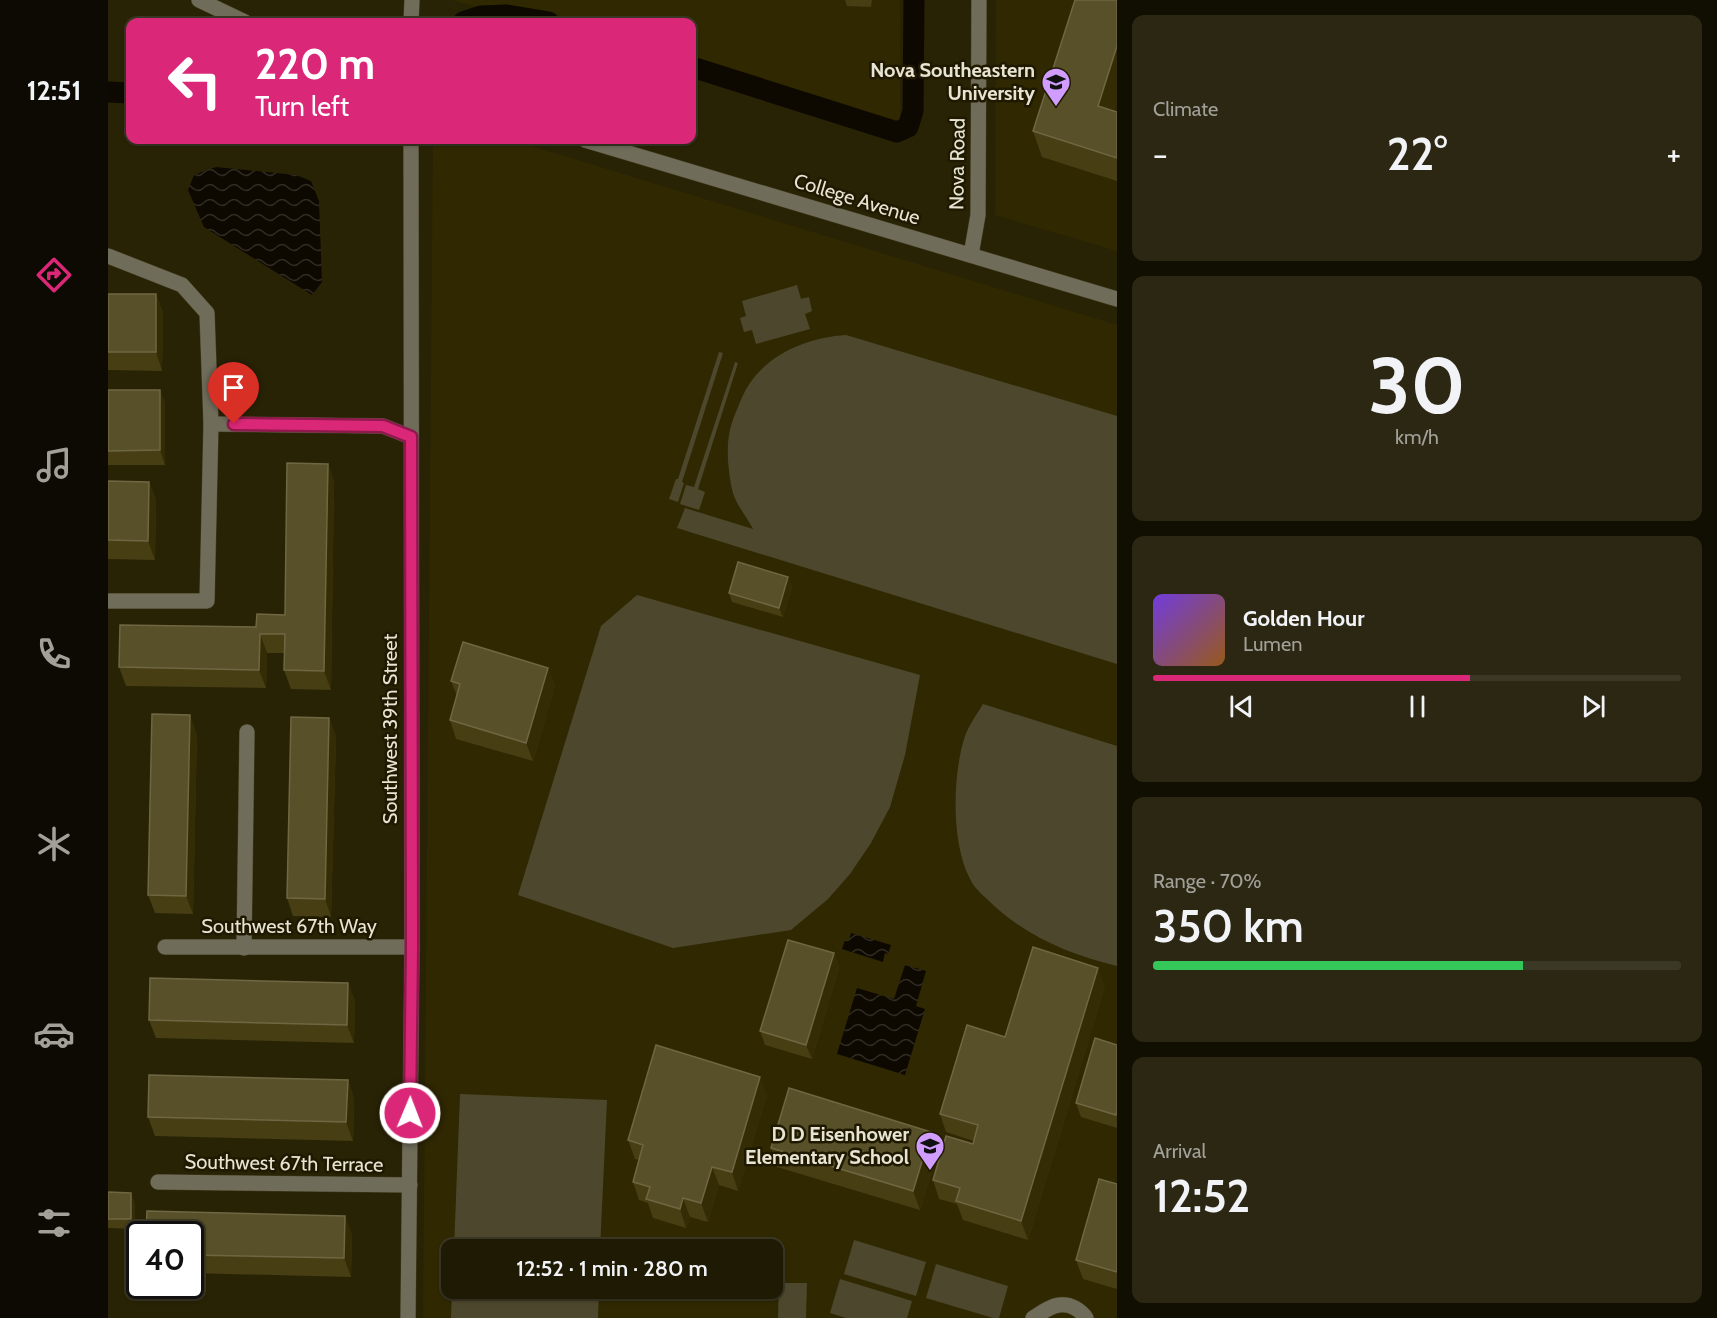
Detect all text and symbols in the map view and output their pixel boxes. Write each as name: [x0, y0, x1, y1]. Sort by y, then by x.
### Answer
text: 220 m: [255, 38, 375, 90]
icon: left: [156, 42, 234, 120]
place label: Nova Southeastern University: [870, 58, 1035, 105]
school or university icon: Nova Southeastern University: [1040, 66, 1072, 108]
text: 12:51: [27, 74, 81, 107]
text: Turn left: [255, 90, 349, 123]
text: Climate: [1153, 97, 1218, 121]
street label: Nova Road: [944, 118, 970, 210]
text: 22°: [1387, 127, 1447, 181]
text: −: [1153, 134, 1168, 174]
text: +: [1666, 134, 1681, 174]
street label: College Avenue: [791, 168, 923, 230]
icon: directions: [33, 254, 75, 296]
text: 30: [1368, 338, 1466, 433]
pin: [208, 362, 259, 424]
icon: arrive: [217, 371, 250, 404]
text: km/h: [1395, 425, 1439, 449]
icon: music: [33, 444, 75, 486]
text: Golden Hour: [1243, 605, 1364, 632]
text: Lumen: [1243, 632, 1302, 656]
icon: phone: [33, 633, 75, 675]
street label: Southwest 39th Street: [378, 634, 402, 824]
icon: previous: [1225, 690, 1258, 723]
icon: pause: [1401, 690, 1434, 723]
icon: next: [1577, 690, 1610, 723]
icon: climate: [33, 823, 75, 865]
text: Range · 70%: [1153, 869, 1262, 893]
text: 350 km: [1153, 899, 1304, 953]
street label: Southwest 67th Way: [201, 914, 377, 938]
icon: car: [33, 1013, 75, 1055]
position arrow: [378, 1081, 442, 1145]
place label: D D Eisenhower Elementary School: [745, 1122, 909, 1169]
school or university icon: D D Eisenhower Elementary School: [914, 1130, 946, 1172]
text: Arrival: [1153, 1139, 1206, 1163]
street label: Southwest 67th Terrace: [184, 1149, 384, 1177]
text: 12:52: [1153, 1169, 1250, 1223]
icon: filters: [33, 1202, 75, 1244]
speed limit sign: 40: [126, 1221, 204, 1299]
text: 12:52 · 1 min · 280 m: [516, 1255, 708, 1282]

